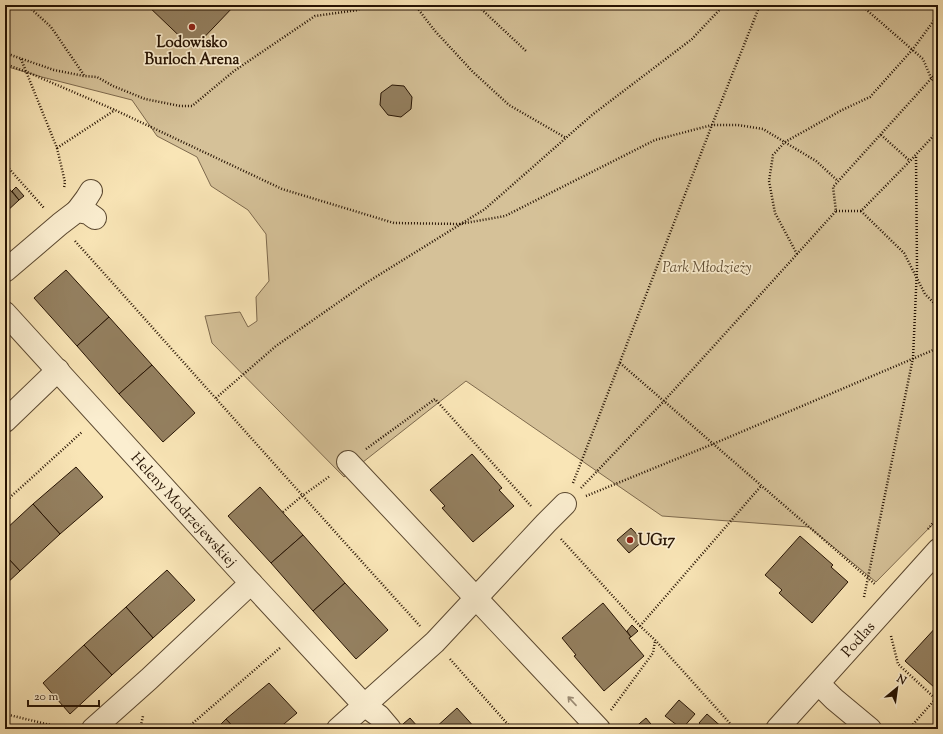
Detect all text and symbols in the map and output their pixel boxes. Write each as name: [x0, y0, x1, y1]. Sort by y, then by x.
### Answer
marker: Lodowisko Burloch Arena: [187, 22, 197, 32]
place label: Lodowisko Burloch Arena: [145, 33, 240, 71]
park label: Park Młodzieży: [662, 258, 752, 279]
street label: Heleny Modrzejewskiej: [125, 449, 241, 573]
place label: UG17: [638, 531, 676, 552]
marker: UG17: [625, 535, 635, 545]
street label: Podlas: [837, 618, 881, 663]
north arrow: [877, 668, 917, 708]
text: N: [893, 671, 909, 689]
scale bar: [28, 682, 99, 708]
text: 20 m: [34, 688, 59, 706]
one-way arrow: [568, 696, 577, 706]

